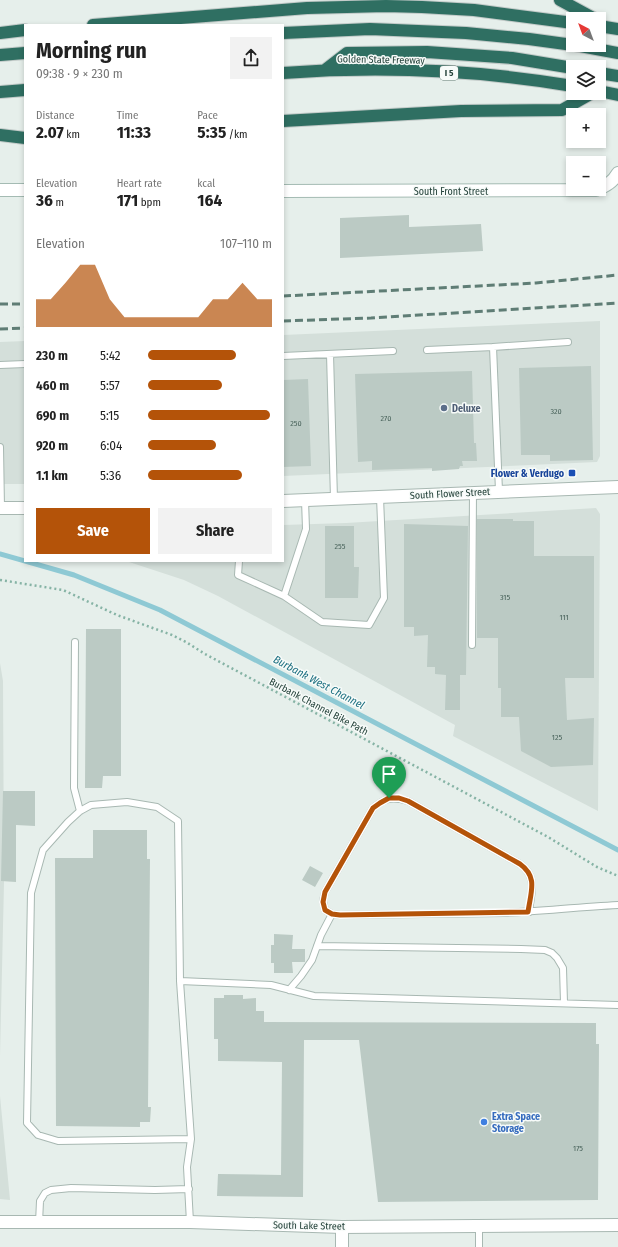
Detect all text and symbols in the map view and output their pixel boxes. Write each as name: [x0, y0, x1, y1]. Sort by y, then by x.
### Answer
north arrow: [566, 12, 606, 52]
map controls: [566, 12, 606, 196]
text: Morning run: [36, 37, 147, 64]
button: share: [230, 37, 272, 79]
street label: Golden State Freeway: [337, 53, 425, 67]
button: layers: [566, 60, 606, 100]
text: 09:38 · 9 × 230 m: [36, 66, 123, 81]
road number: I 5: [440, 66, 458, 80]
button: +: [566, 108, 606, 148]
text: Distance: [36, 109, 75, 122]
text: Time: [117, 109, 138, 122]
text: Pace: [197, 109, 218, 122]
text: 2.07: [36, 122, 64, 143]
text: 11:33: [117, 122, 151, 143]
text: 5:35: [197, 122, 226, 143]
text: km: [64, 128, 80, 141]
text: /km: [226, 128, 248, 141]
button: −: [566, 156, 606, 196]
text: Elevation: [36, 177, 77, 190]
text: Heart rate: [117, 177, 162, 190]
text: kcal: [197, 177, 215, 190]
street label: South Front Street: [414, 186, 489, 198]
text: 36: [36, 190, 53, 211]
text: 171: [117, 190, 138, 211]
text: 164: [197, 190, 222, 211]
text: m: [53, 196, 64, 209]
text: bpm: [138, 196, 161, 209]
text: Elevation: [36, 236, 85, 251]
text: 107–110 m: [220, 236, 272, 251]
text: 230 m: [36, 348, 68, 363]
text: 5:42: [100, 348, 121, 363]
text: 460 m: [36, 378, 69, 393]
text: 5:57: [100, 378, 120, 393]
marker: Deluxe: [439, 403, 449, 413]
place label: Deluxe: [452, 403, 481, 415]
house number: 320: [550, 407, 562, 416]
text: 690 m: [36, 408, 69, 423]
text: 5:15: [100, 408, 119, 423]
house number: 270: [381, 414, 391, 423]
house number: 250: [290, 419, 302, 428]
text: 920 m: [36, 438, 68, 453]
text: 6:04: [100, 438, 122, 453]
text: 1.1 km: [36, 468, 68, 483]
text: 5:36: [100, 468, 121, 483]
place label: Flower & Verdugo: [491, 468, 565, 480]
marker: Flower & Verdugo: [567, 468, 577, 478]
street label: South Flower Street: [410, 486, 491, 502]
button: Save: [36, 508, 150, 554]
button: Share: [158, 508, 272, 554]
house number: 255: [335, 542, 346, 551]
house number: 315: [500, 593, 510, 602]
house number: 111: [559, 613, 569, 622]
water label: Burbank West Channel: [271, 653, 367, 712]
street label: Burbank Channel Bike Path: [267, 676, 370, 738]
house number: 125: [552, 733, 562, 742]
pin: [372, 757, 406, 798]
icon: arrive: [378, 763, 400, 785]
place label: Extra Space Storage: [492, 1111, 540, 1135]
marker: Extra Space Storage: [479, 1117, 489, 1127]
house number: 175: [573, 1144, 583, 1153]
street label: South Lake Street: [273, 1219, 346, 1233]

